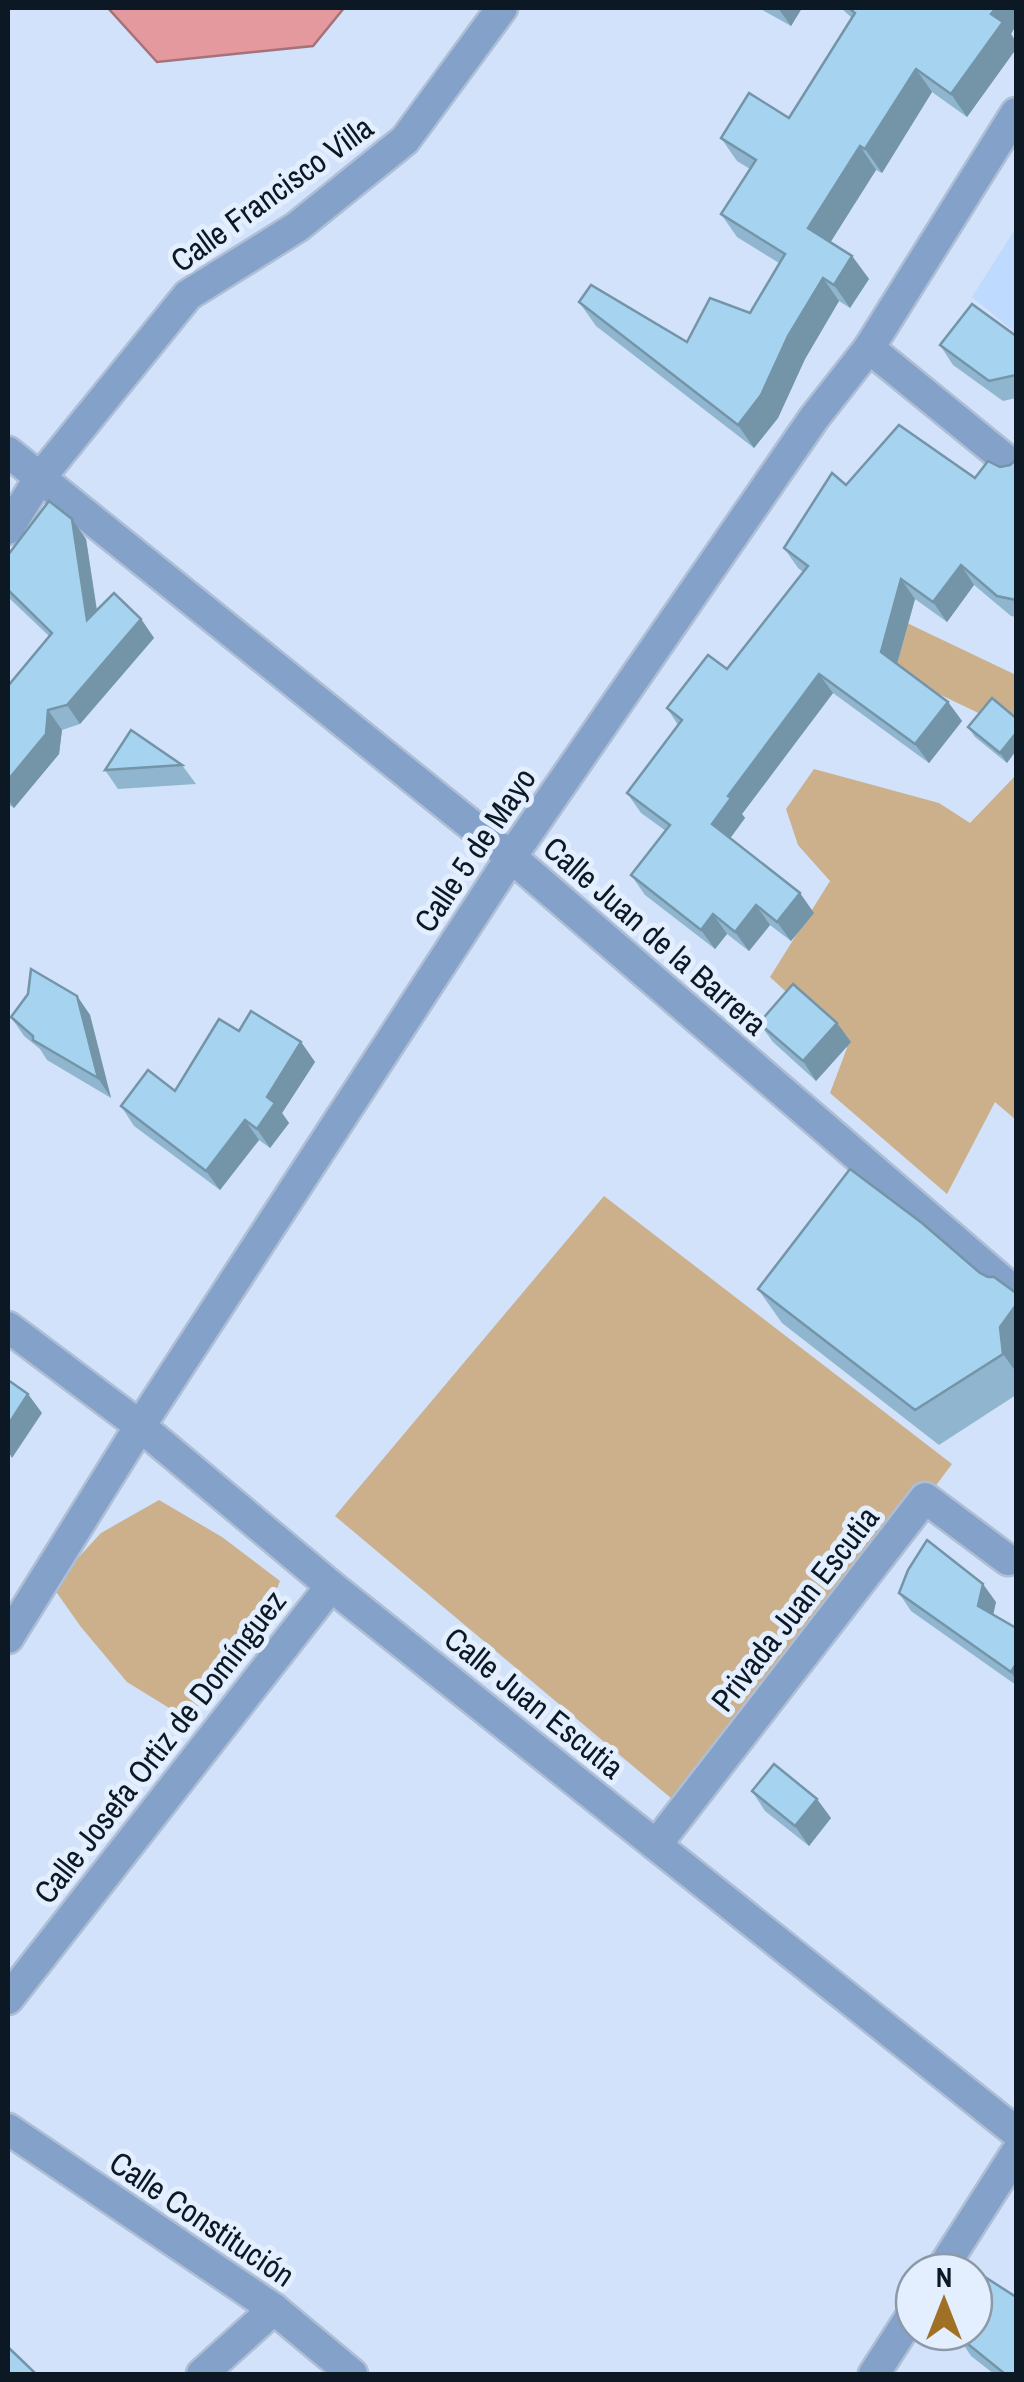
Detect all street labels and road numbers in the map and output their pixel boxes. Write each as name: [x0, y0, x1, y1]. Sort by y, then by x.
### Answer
street label: Calle Francisco Villa: [162, 105, 382, 282]
street label: Calle 5 de Mayo: [404, 759, 545, 940]
street label: Calle Juan de la Barrera: [534, 827, 777, 1045]
street label: Privada Juan Escutia: [701, 1497, 889, 1720]
street label: Calle Josefa Ortiz de Domínguez: [24, 1581, 296, 1912]
street label: Calle Juan Escutia: [436, 1617, 633, 1788]
street label: Calle Constitución: [101, 2141, 303, 2296]

